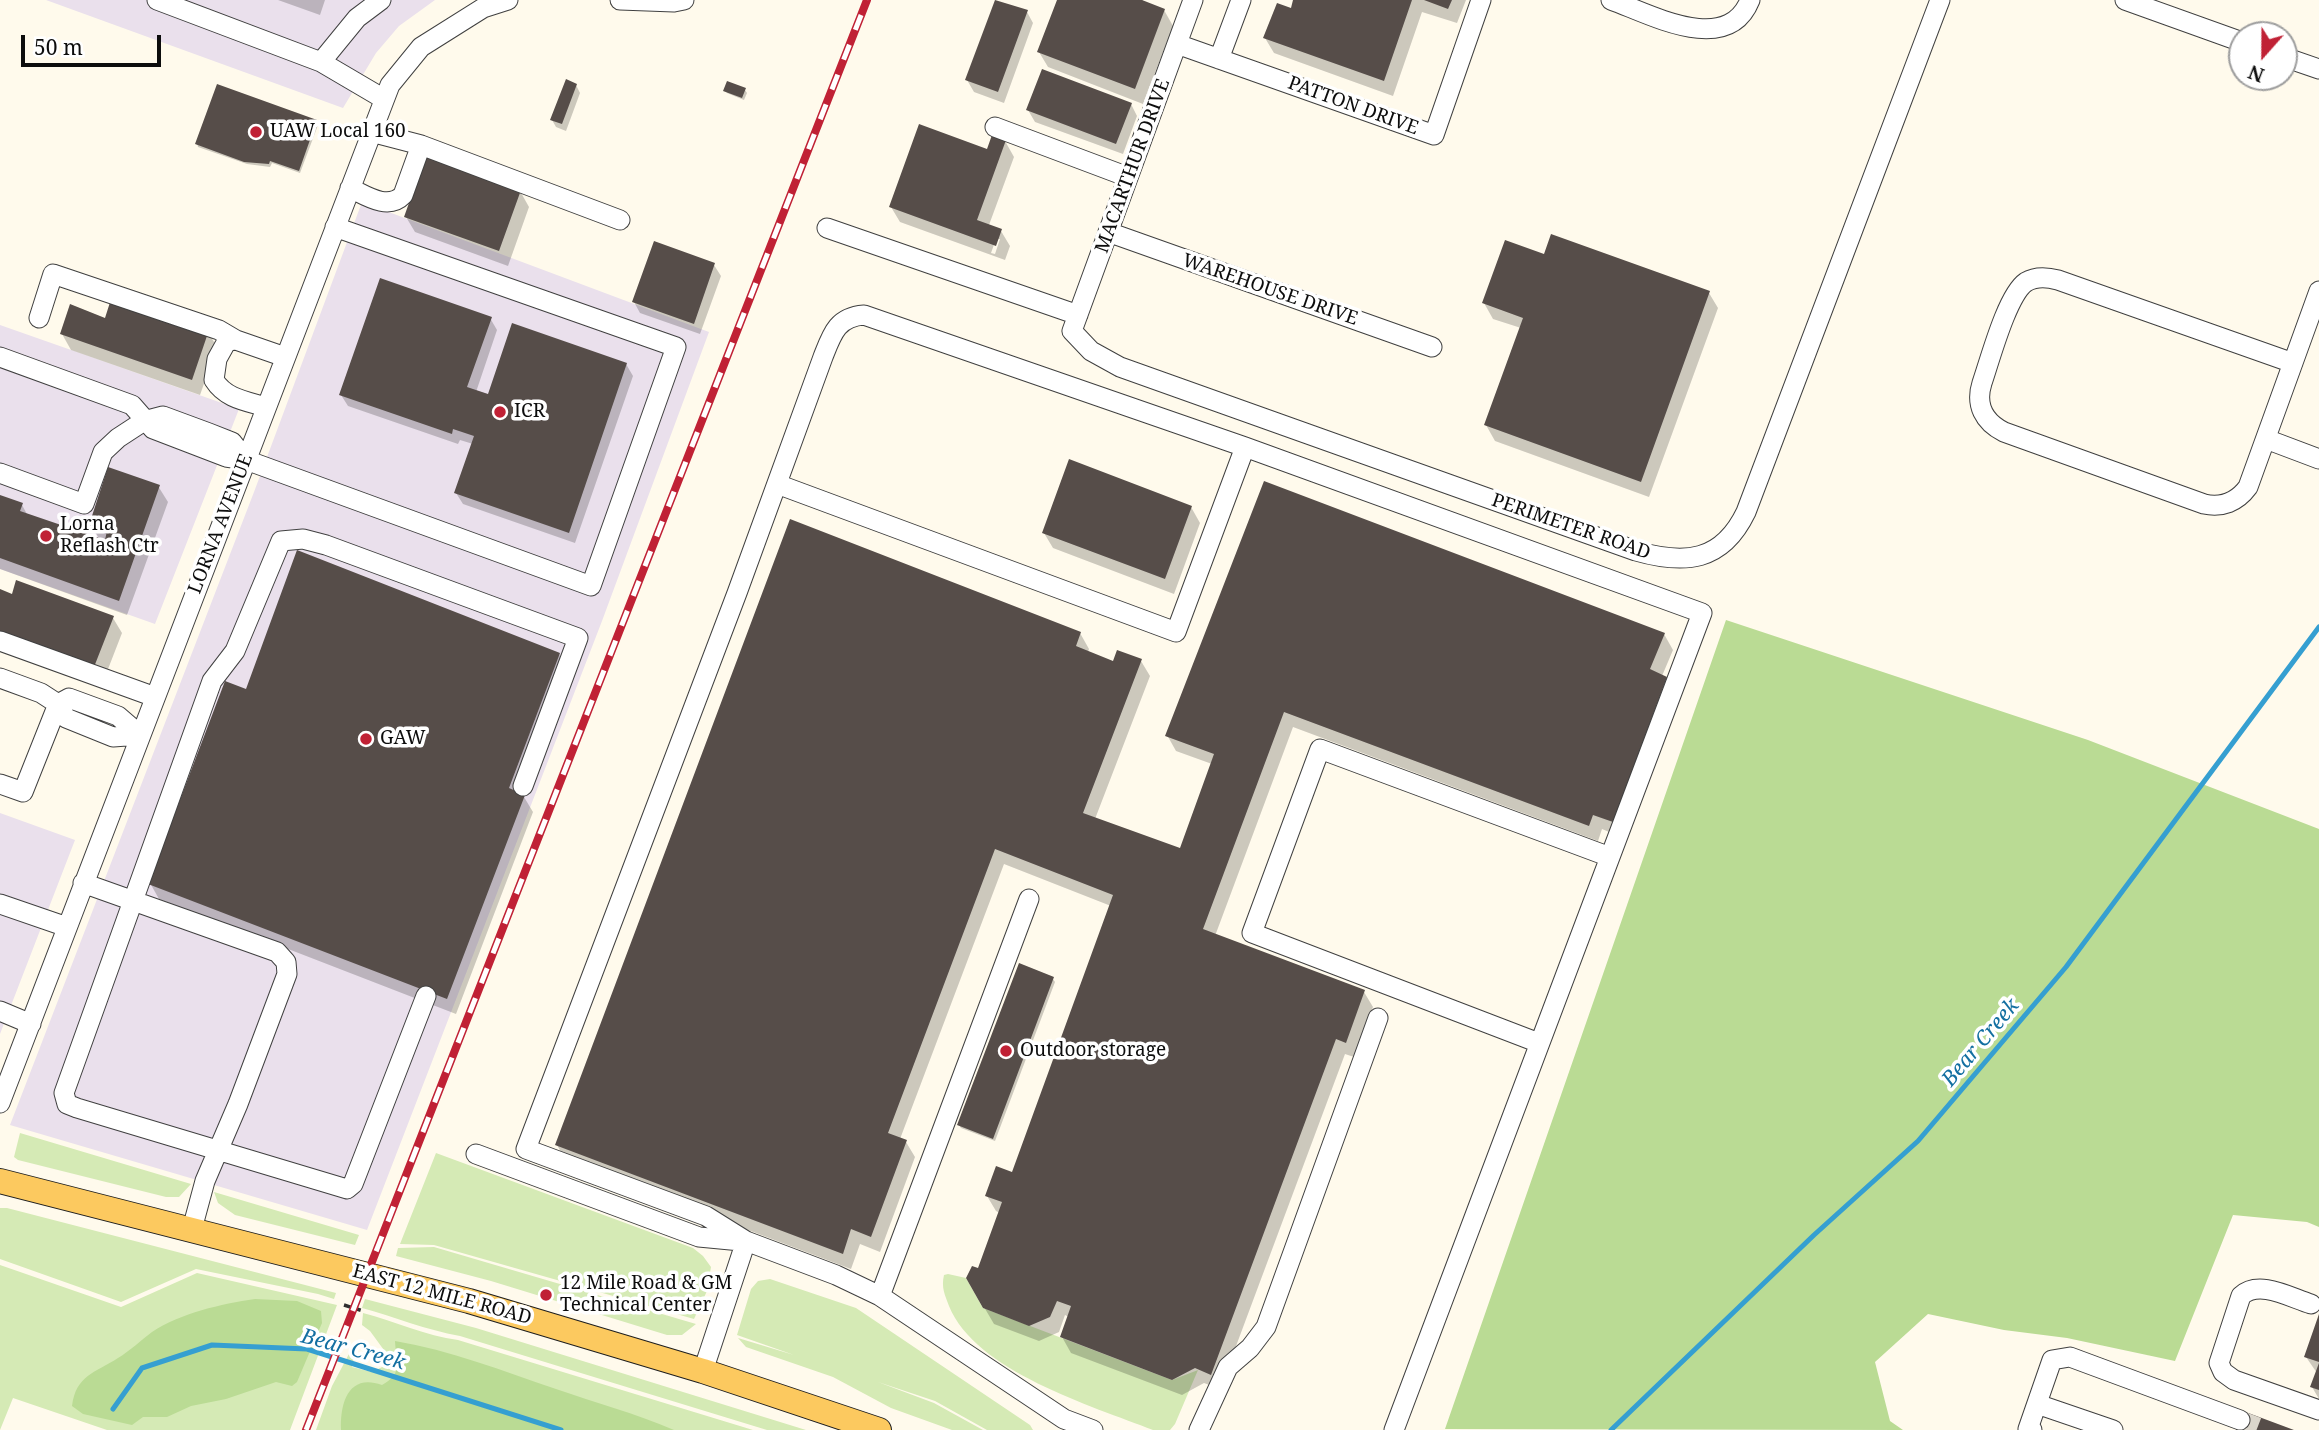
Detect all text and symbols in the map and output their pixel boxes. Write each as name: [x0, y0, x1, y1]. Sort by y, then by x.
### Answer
scale bar: [24, 21, 164, 65]
north arrow: [2228, 21, 2298, 91]
text: 50 m: [34, 33, 83, 61]
text: N: [2245, 59, 2268, 89]
street label: PATTON DRIVE: [1285, 72, 1421, 140]
street label: MACARTHUR DRIVE: [1091, 76, 1175, 256]
place label: UAW Local 160: [270, 121, 406, 143]
marker: UAW Local 160: [248, 124, 264, 140]
street label: WAREHOUSE DRIVE: [1179, 249, 1361, 331]
place label: ICR: [514, 401, 545, 423]
marker: ICR: [492, 404, 508, 420]
street label: LORNA AVENUE: [184, 451, 258, 597]
street label: PERIMETER ROAD: [1489, 489, 1653, 565]
place label: Lorna Reflash Ctr: [60, 514, 159, 558]
marker: Lorna Reflash Ctr: [38, 528, 54, 544]
place label: GAW: [380, 728, 426, 750]
marker: GAW: [358, 731, 374, 747]
water label: Bear Creek: [1937, 994, 2025, 1092]
place label: Outdoor storage: [1020, 1040, 1166, 1062]
marker: Outdoor storage: [998, 1043, 1014, 1059]
street label: EAST 12 MILE ROAD: [350, 1260, 534, 1330]
place label: 12 Mile Road & GM Technical Center: [560, 1273, 732, 1317]
marker: 12 Mile Road & GM Technical Center: [538, 1287, 554, 1303]
water label: Bear Creek: [298, 1324, 408, 1376]

